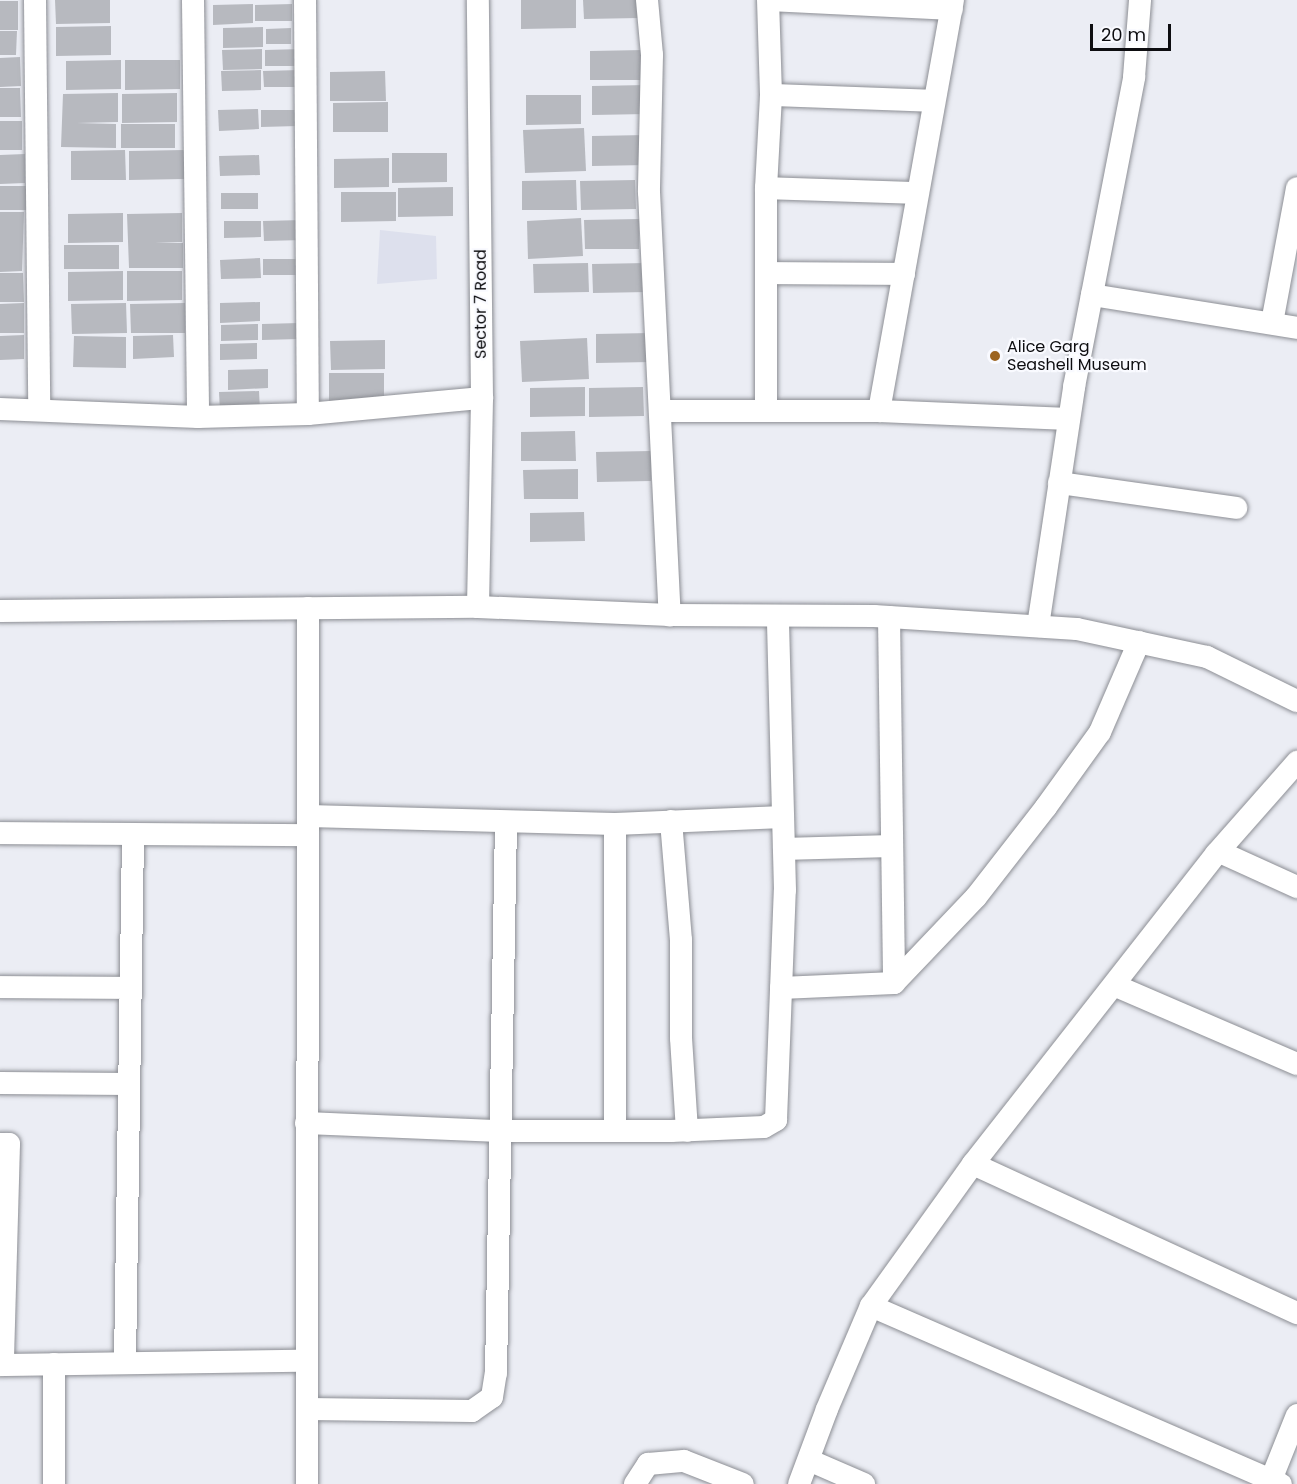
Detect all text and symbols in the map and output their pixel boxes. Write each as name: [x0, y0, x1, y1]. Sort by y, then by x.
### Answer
scale bar: [1093, 12, 1174, 50]
text: 20 m: [1101, 22, 1146, 47]
street label: Sector 7 Road: [471, 249, 491, 359]
place label: Alice Garg Seashell Museum: [1007, 337, 1147, 375]
marker: Alice Garg Seashell Museum: [988, 349, 1002, 363]

